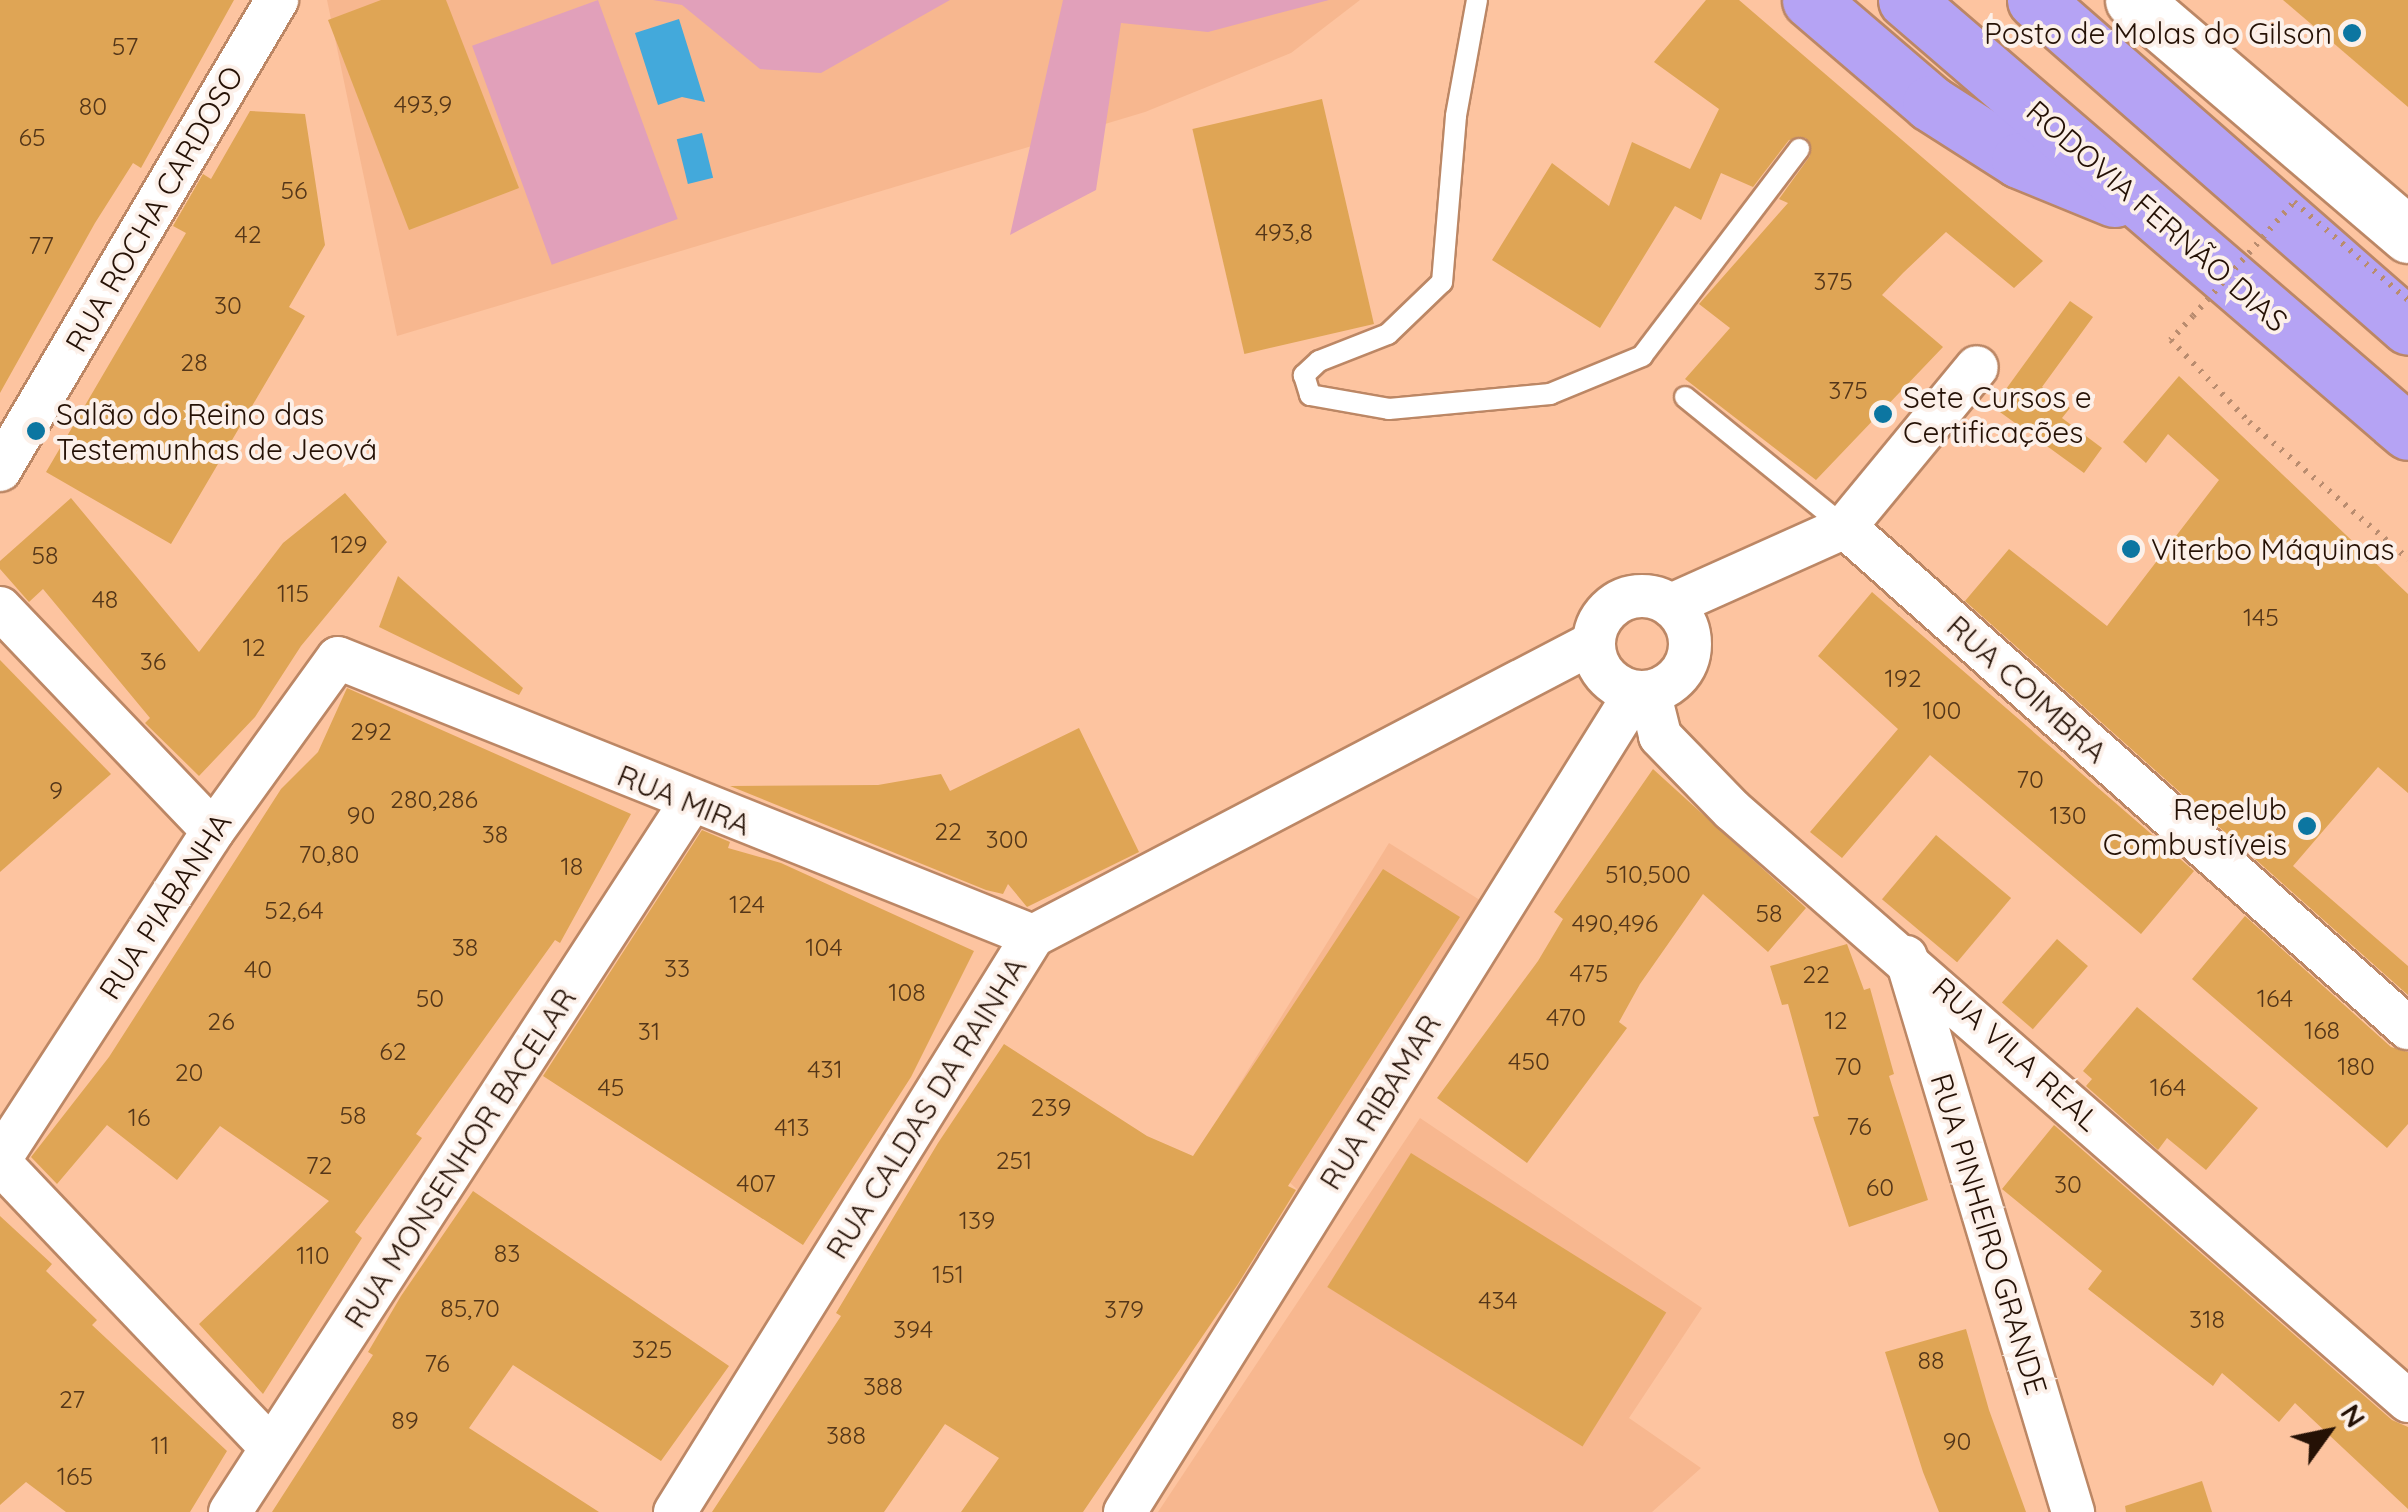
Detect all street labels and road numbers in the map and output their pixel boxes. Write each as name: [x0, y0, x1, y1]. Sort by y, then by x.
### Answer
street label: RUA ROCHA CARDOSO: [57, 60, 251, 358]
street label: RODOVIA FERNÃO DIAS: [2019, 93, 2295, 339]
street label: RUA COIMBRA: [1940, 608, 2114, 770]
street label: RUA MIRA: [612, 757, 756, 843]
street label: RUA PIABANHA: [91, 806, 239, 1006]
street label: RUA CALDAS DA RAINHA: [818, 951, 1034, 1265]
street label: RUA VILA REAL: [1925, 970, 2107, 1138]
street label: RUA MONSENHOR BACELAR: [337, 981, 583, 1335]
street label: RUA RIBAMAR: [1312, 1008, 1448, 1196]
street label: RUA PINHEIRO GRANDE: [1923, 1069, 2055, 1399]

